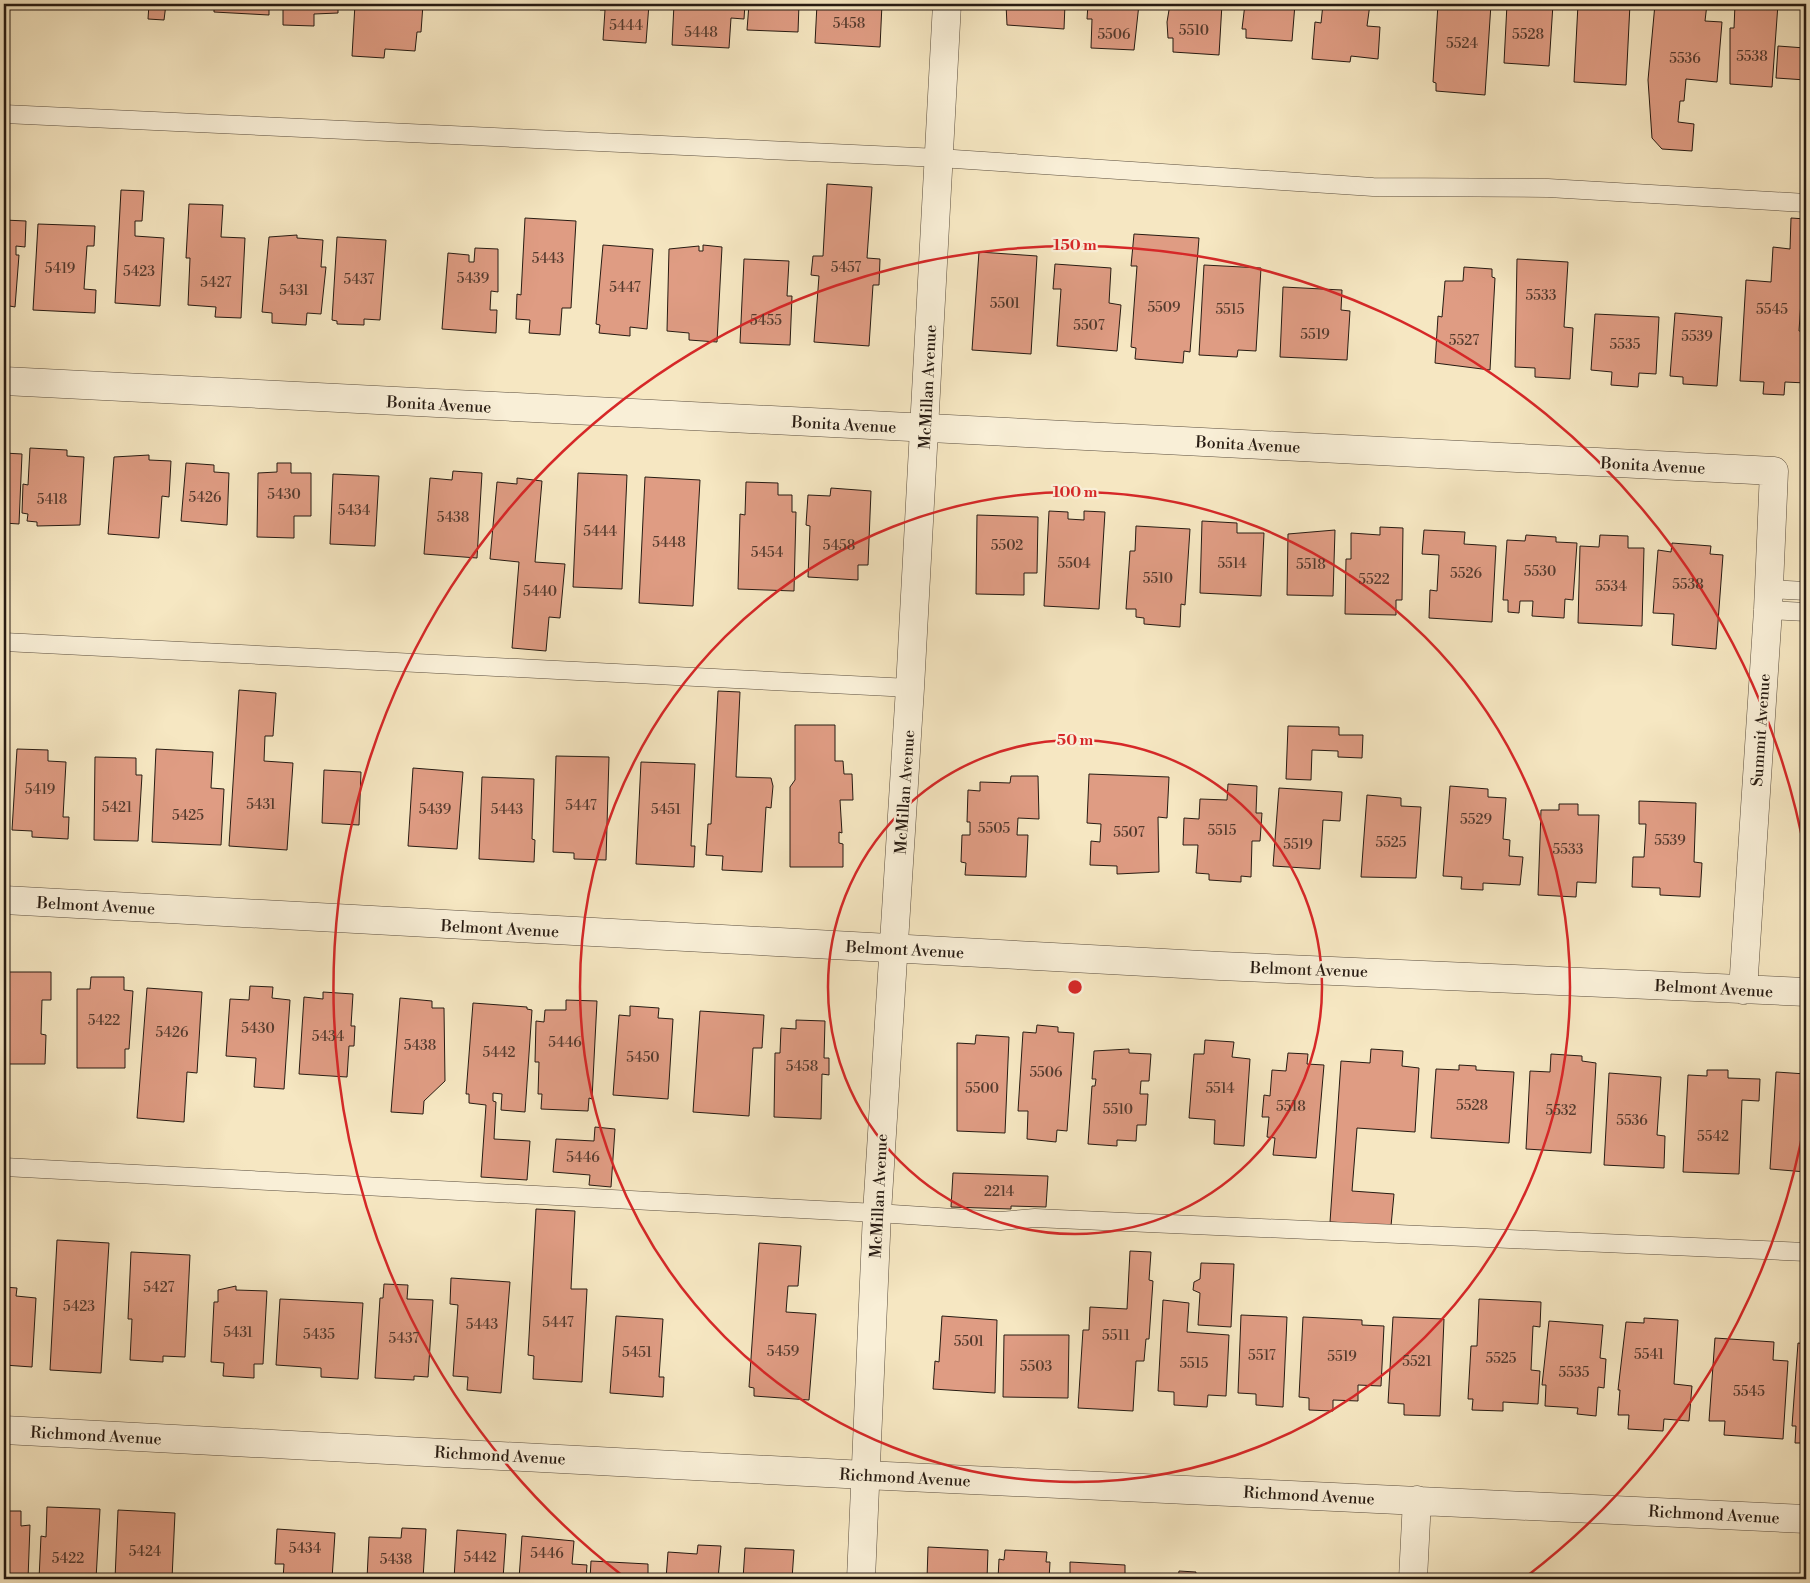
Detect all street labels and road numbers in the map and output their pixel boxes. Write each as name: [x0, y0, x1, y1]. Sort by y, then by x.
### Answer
street label: McMillan Avenue: [915, 324, 941, 450]
street label: Bonita Avenue: [385, 392, 492, 418]
street label: Bonita Avenue: [790, 412, 897, 438]
street label: Bonita Avenue: [1194, 432, 1301, 458]
street label: Bonita Avenue: [1599, 453, 1706, 479]
street label: Summit Avenue: [1747, 673, 1775, 787]
street label: McMillan Avenue: [891, 729, 919, 855]
street label: Belmont Avenue: [35, 893, 156, 919]
street label: Belmont Avenue: [439, 916, 560, 942]
street label: Belmont Avenue: [844, 937, 965, 963]
street label: Belmont Avenue: [1248, 958, 1368, 982]
street label: Belmont Avenue: [1653, 976, 1774, 1002]
street label: McMillan Avenue: [866, 1133, 892, 1259]
street label: Richmond Avenue: [30, 1423, 162, 1449]
street label: Richmond Avenue: [434, 1443, 566, 1469]
street label: Richmond Avenue: [839, 1465, 971, 1491]
street label: Richmond Avenue: [1243, 1483, 1375, 1509]
street label: Richmond Avenue: [1648, 1502, 1780, 1528]

